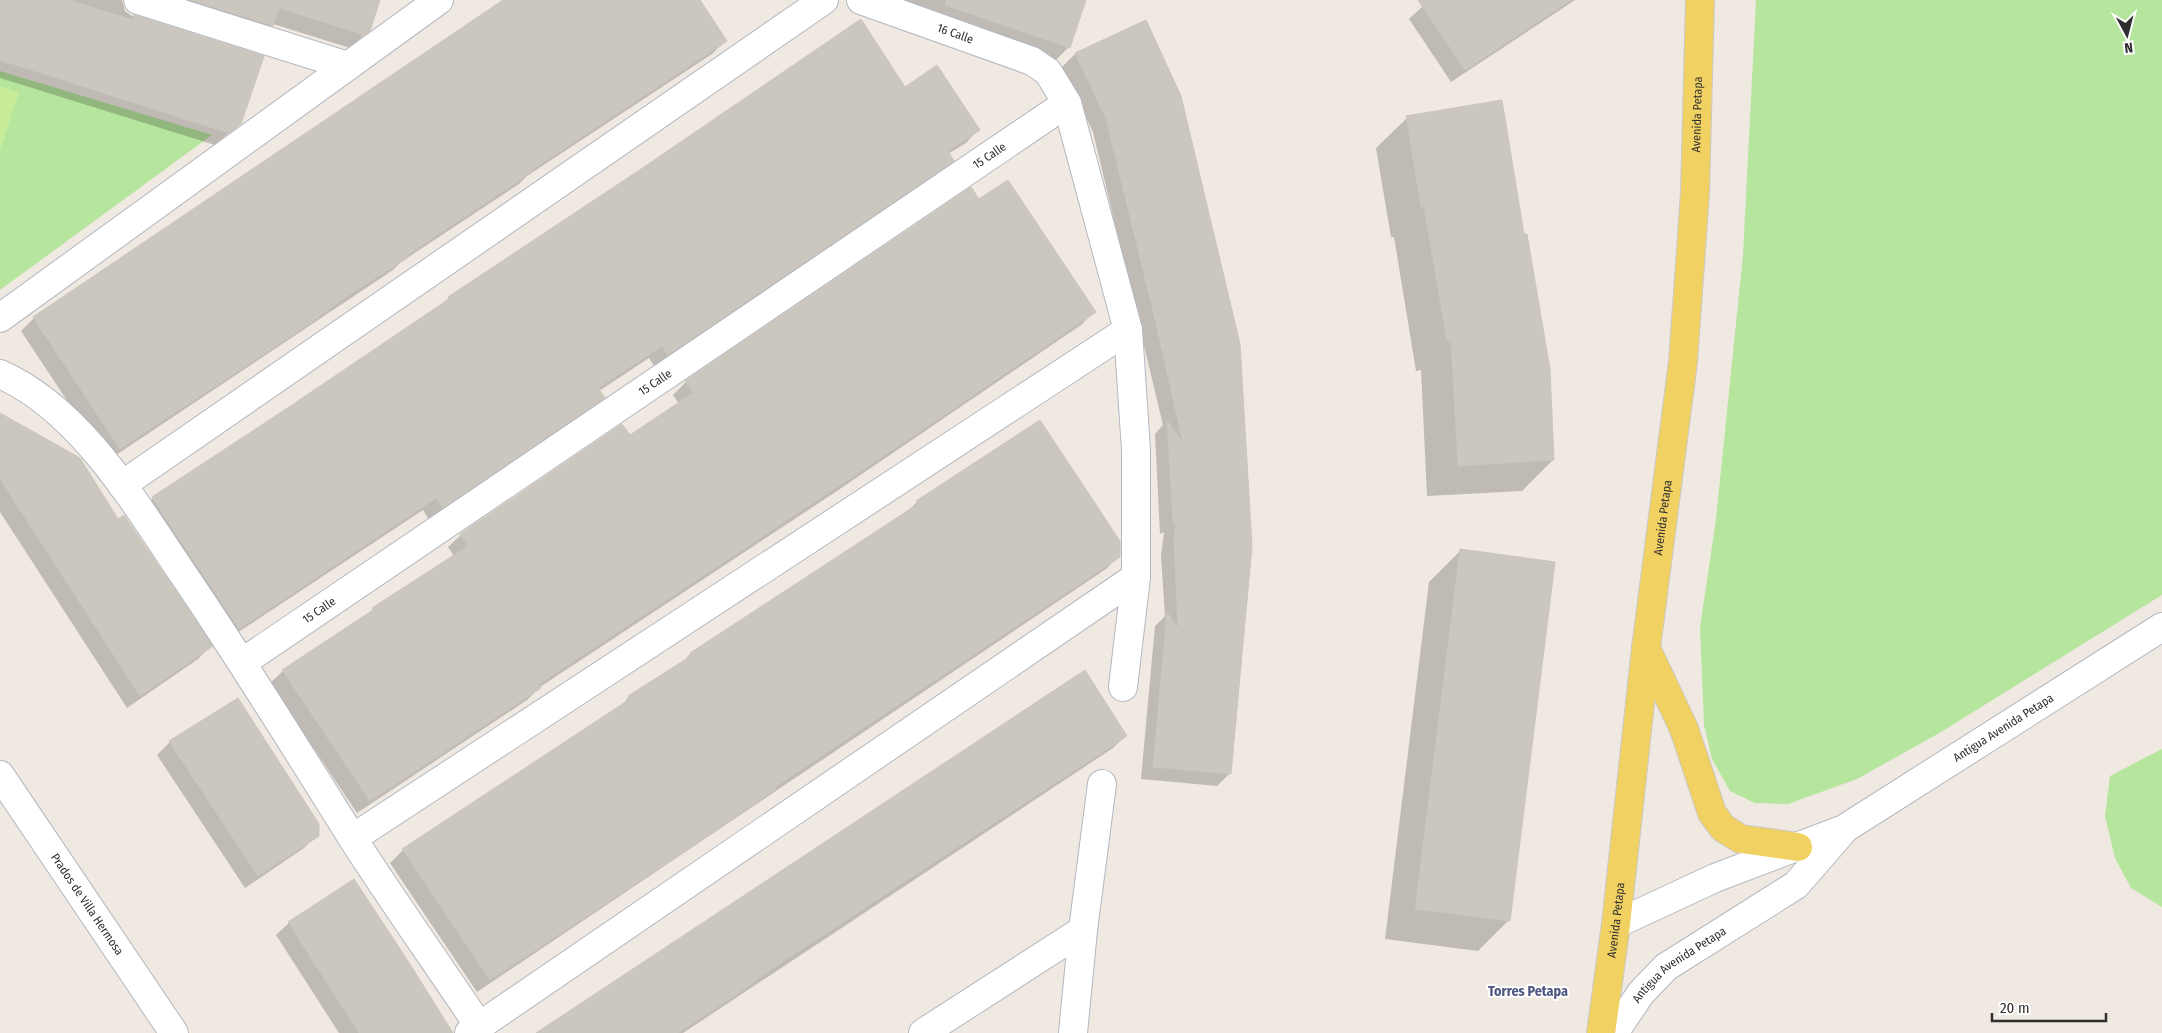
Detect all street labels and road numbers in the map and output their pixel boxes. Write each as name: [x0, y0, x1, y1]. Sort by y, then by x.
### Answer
street label: 16 Calle: [935, 21, 975, 47]
street label: Avenida Petapa: [1689, 76, 1705, 153]
street label: 15 Calle: [970, 139, 1009, 172]
street label: 15 Calle: [636, 366, 674, 399]
street label: Avenida Petapa: [1651, 479, 1675, 556]
street label: 15 Calle: [300, 594, 338, 627]
street label: Antigua Avenida Petapa: [1951, 691, 2056, 765]
street label: Prados de Villa Hermosa: [48, 851, 127, 958]
street label: Avenida Petapa: [1604, 881, 1627, 959]
street label: Antigua Avenida Petapa: [1629, 924, 1729, 1005]

